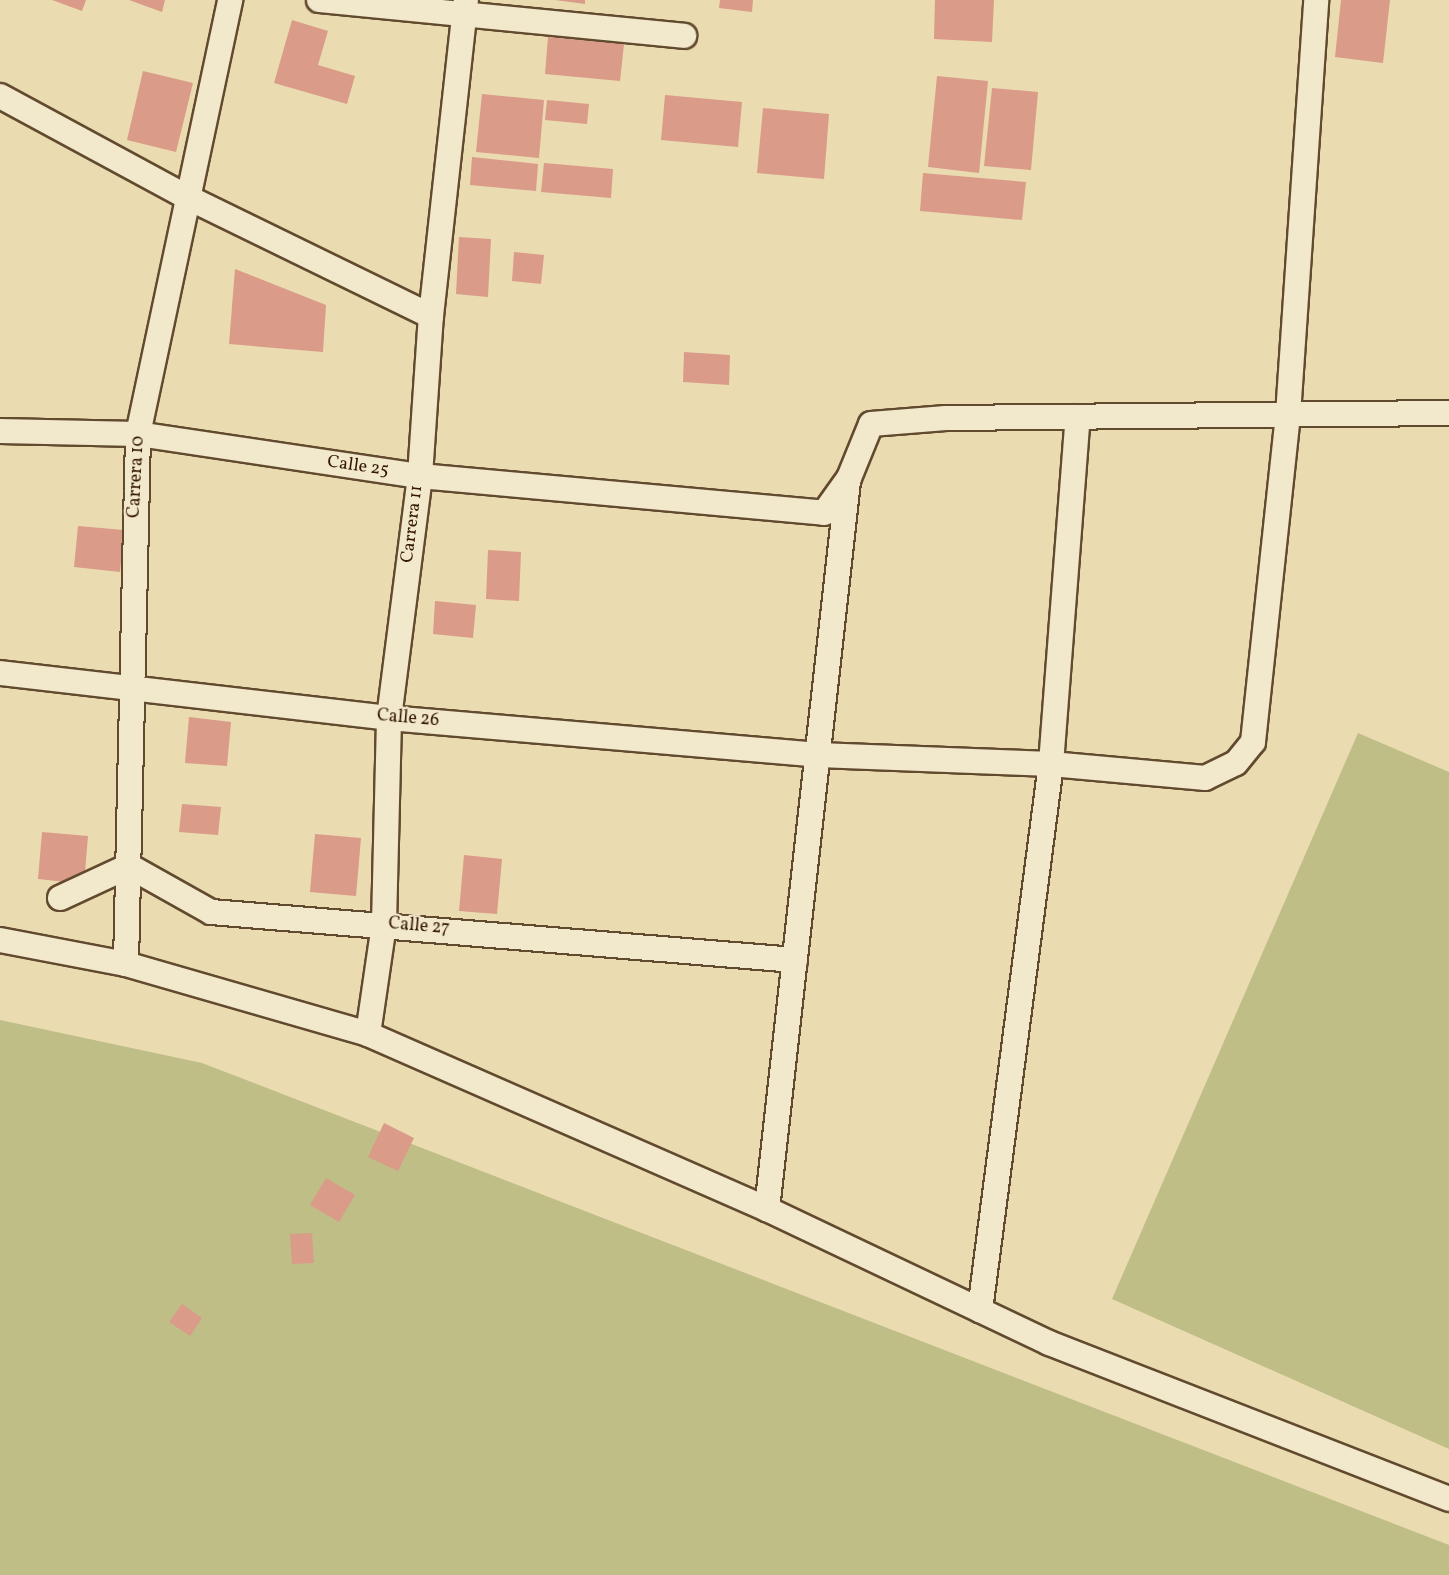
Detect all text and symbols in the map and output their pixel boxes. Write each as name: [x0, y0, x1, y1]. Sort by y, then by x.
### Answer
street label: Carrera 10: [124, 435, 150, 519]
street label: Calle 25: [326, 452, 390, 482]
street label: Carrera 11: [398, 484, 428, 564]
street label: Calle 26: [376, 706, 440, 732]
street label: Calle 27: [387, 914, 451, 940]

